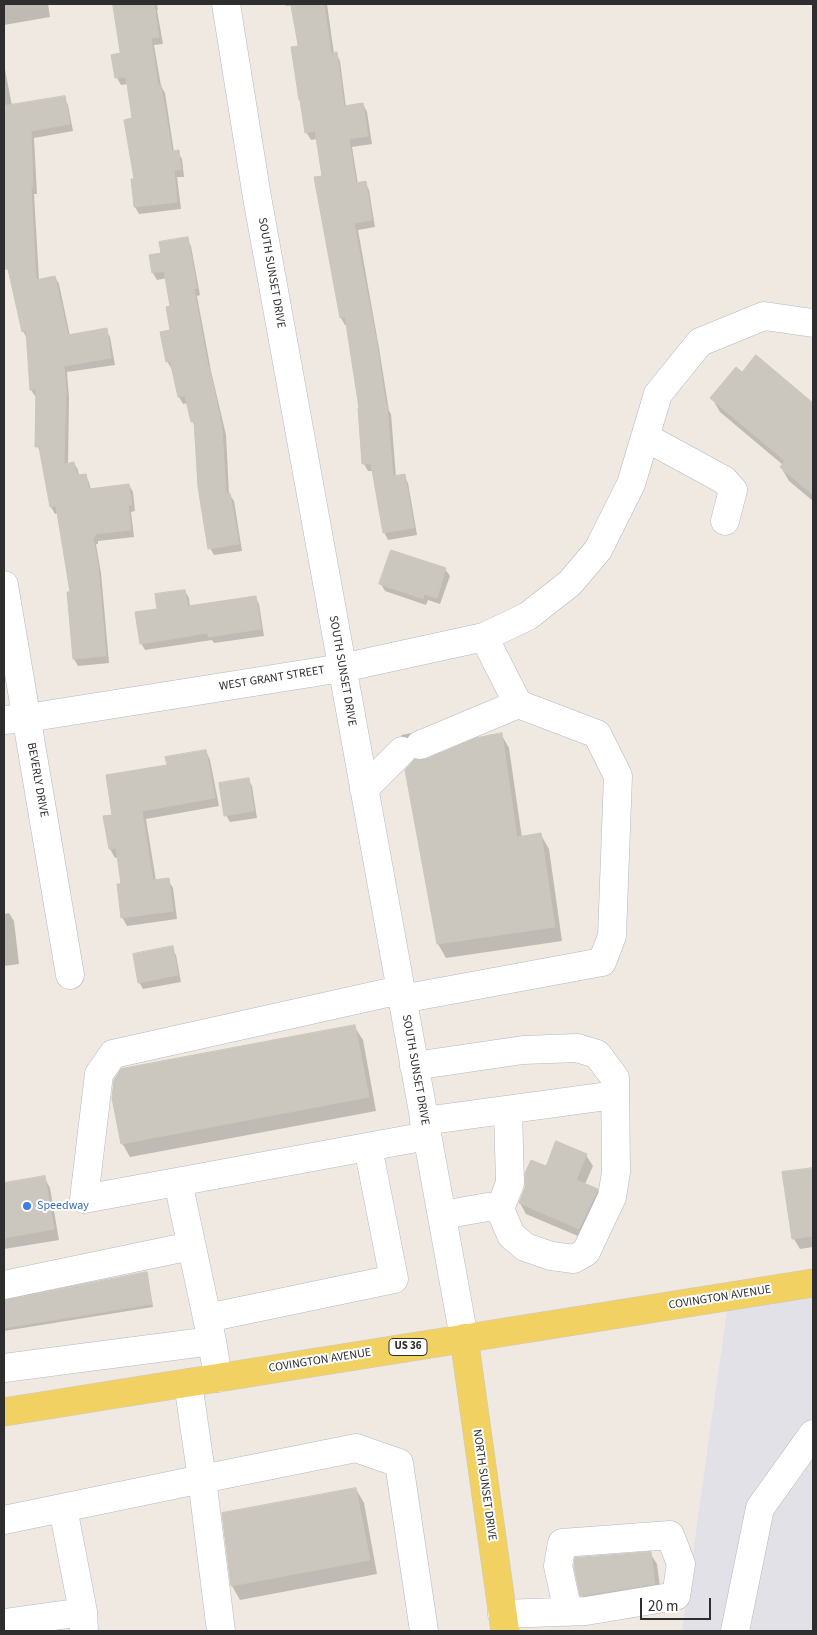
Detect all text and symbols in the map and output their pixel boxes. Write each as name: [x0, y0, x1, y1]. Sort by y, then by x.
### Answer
street label: SOUTH SUNSET DRIVE: [254, 217, 288, 329]
street label: SOUTH SUNSET DRIVE: [325, 615, 359, 727]
street label: WEST GRANT STREET: [218, 664, 326, 694]
street label: BEVERLY DRIVE: [23, 742, 51, 818]
street label: SOUTH SUNSET DRIVE: [398, 1014, 432, 1126]
place label: Speedway: [37, 1199, 89, 1213]
marker: Speedway: [21, 1200, 33, 1212]
street label: COVINGTON AVENUE: [668, 1283, 772, 1313]
road number: US 36: [389, 1338, 427, 1355]
street label: COVINGTON AVENUE: [268, 1346, 372, 1376]
street label: NORTH SUNSET DRIVE: [469, 1428, 499, 1542]
scale bar: [642, 1588, 713, 1620]
text: 20 m: [648, 1596, 678, 1617]

